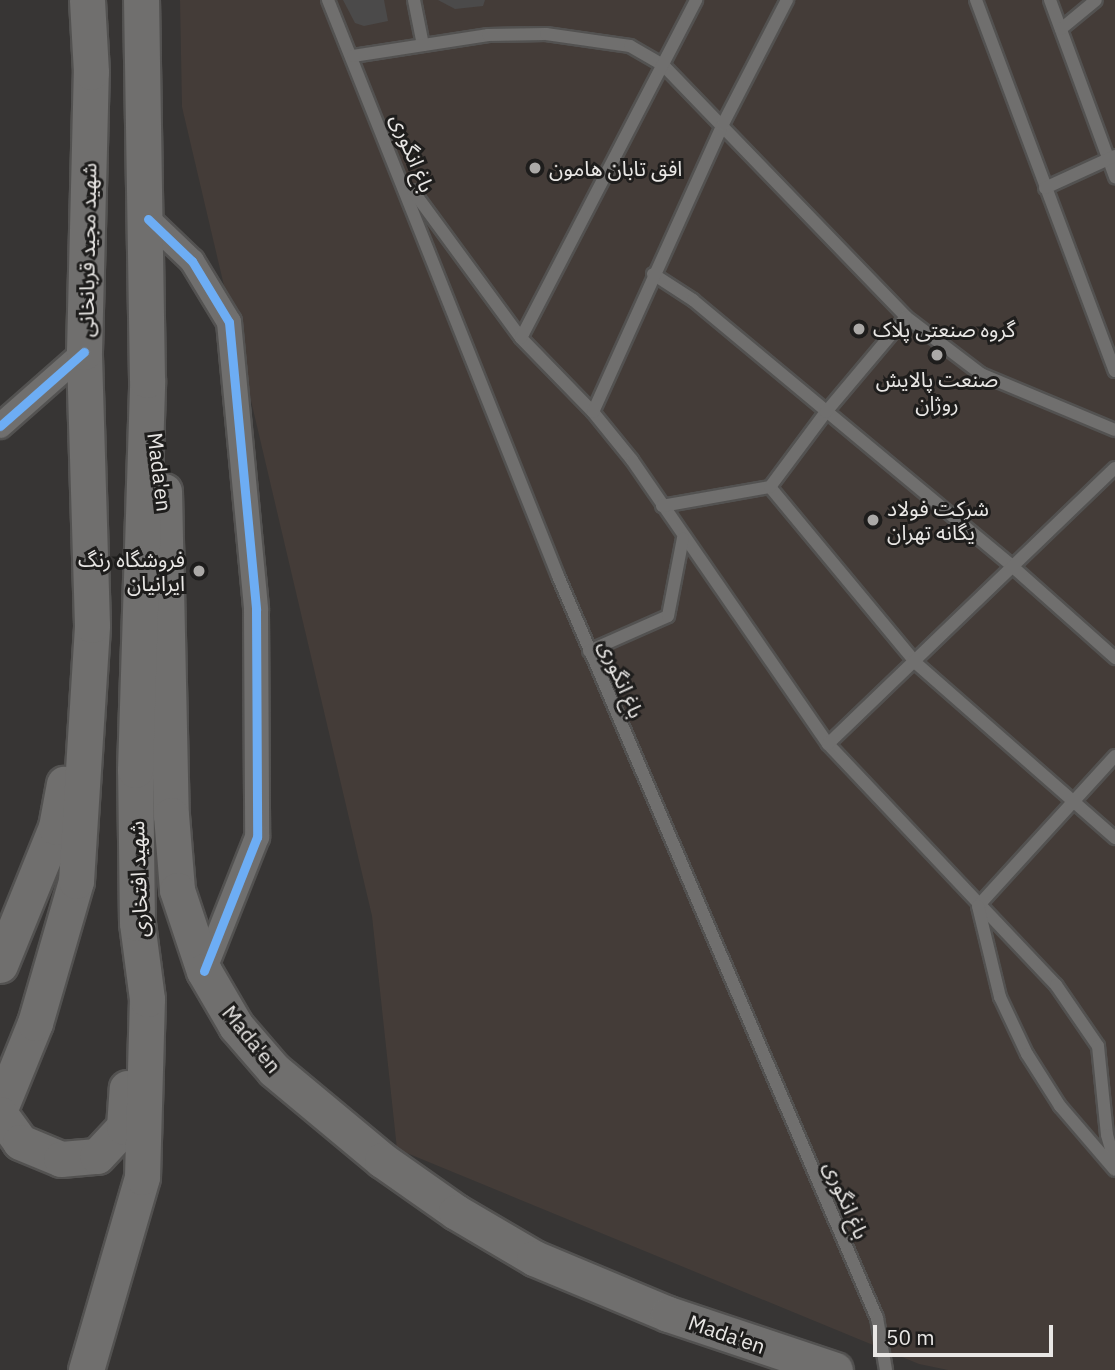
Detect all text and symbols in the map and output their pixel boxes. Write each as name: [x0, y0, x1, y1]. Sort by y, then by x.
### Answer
street label: باغ انگوری: [386, 110, 440, 196]
place label: افق تابان هامون: [549, 155, 682, 181]
marker: افق تابان هامون: [527, 160, 543, 176]
street label: شهید مجید قربانخانی: [73, 163, 101, 337]
place label: گروه صنعتی پلاک: [873, 316, 1015, 342]
marker: گروه صنعتی پلاک: [851, 321, 867, 337]
marker: صنعت پالایش روژان: [929, 347, 945, 363]
place label: صنعت پالایش روژان: [876, 366, 998, 416]
street label: Mada'en: [143, 431, 177, 513]
place label: شرکت فولاد یگانه تهران: [887, 495, 989, 545]
marker: شرکت فولاد یگانه تهران: [865, 512, 881, 528]
place label: فروشگاه رنگ ایرانیان: [78, 546, 185, 596]
marker: فروشگاه رنگ ایرانیان: [191, 563, 207, 579]
street label: باغ انگوری: [594, 636, 650, 722]
street label: شهید افتخاری: [123, 820, 153, 938]
street label: Mada'en: [217, 1000, 287, 1078]
street label: باغ انگوری: [819, 1157, 875, 1243]
street label: Mada'en: [685, 1309, 769, 1359]
scale bar: [877, 1310, 1057, 1354]
text: 50 m: [886, 1323, 935, 1351]

